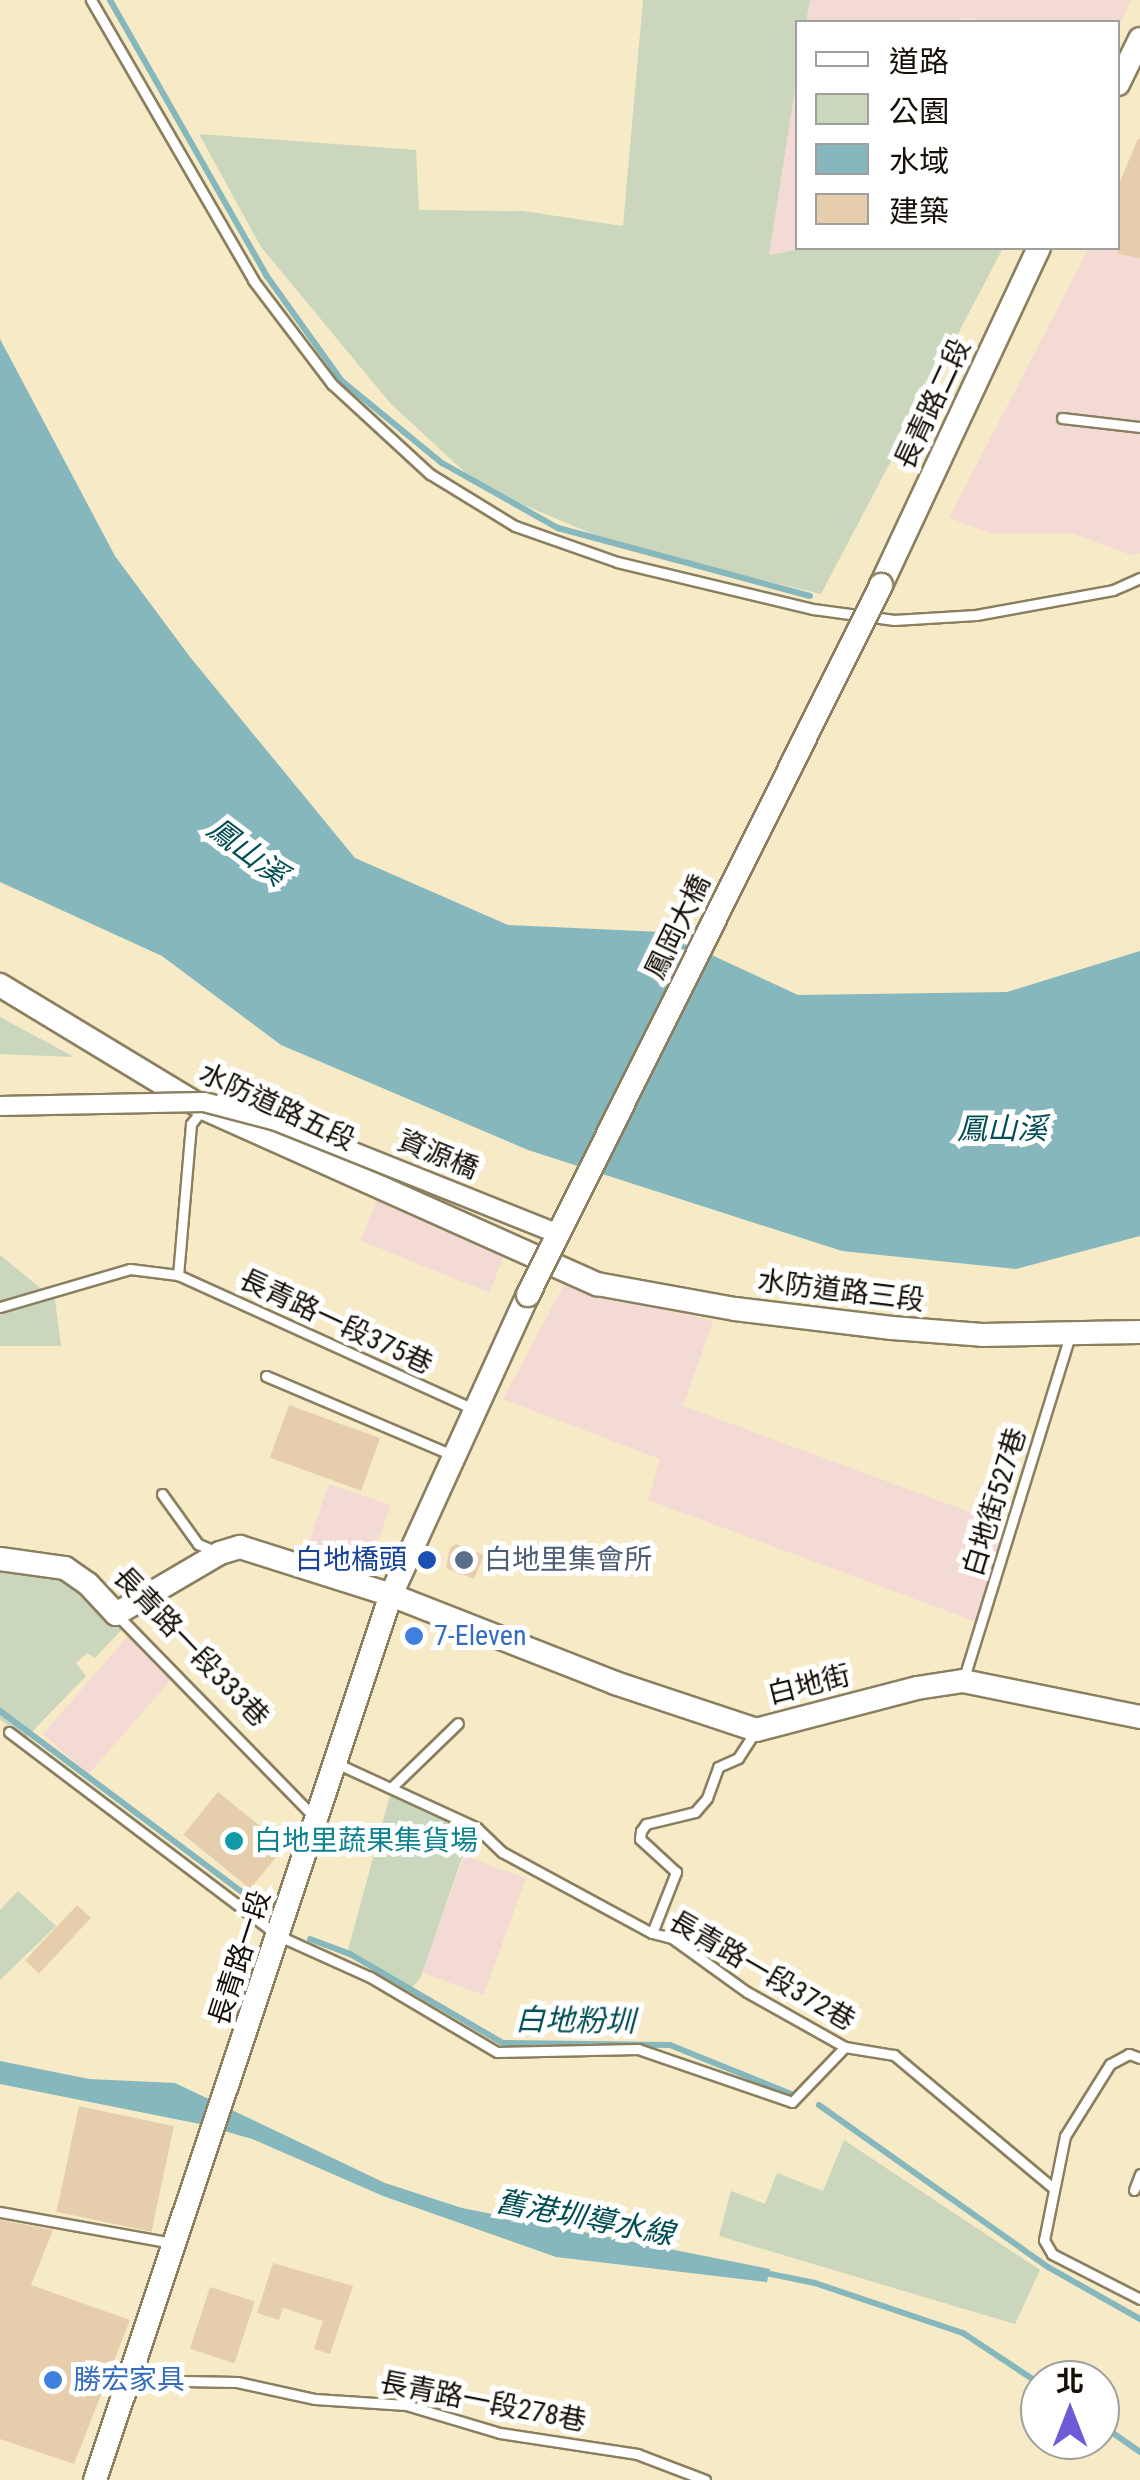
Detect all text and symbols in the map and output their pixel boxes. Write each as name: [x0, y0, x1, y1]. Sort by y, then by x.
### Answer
legend: [795, 20, 1120, 250]
text: 道路: [889, 44, 949, 79]
text: 公園: [889, 94, 949, 129]
text: 水域: [889, 144, 949, 179]
text: 建築: [889, 194, 949, 229]
street label: 長青路二段: [888, 333, 978, 475]
water label: 鳳山溪: [200, 811, 294, 893]
street label: 鳳岡大橋: [638, 869, 718, 985]
street label: 水防道路五段: [194, 1056, 360, 1158]
water label: 鳳山溪: [957, 1111, 1047, 1147]
street label: 資源橋: [393, 1124, 483, 1186]
street label: 長青路一段375巷: [234, 1263, 438, 1381]
street label: 水防道路三段: [756, 1264, 926, 1318]
street label: 白地街527巷: [956, 1424, 1034, 1580]
place label: 白地橋頭: [295, 1543, 407, 1577]
place label: 白地里集會所: [484, 1543, 652, 1577]
marker: 白地橋頭: [416, 1549, 438, 1571]
marker: 白地里集會所: [453, 1549, 475, 1571]
street label: 長青路一段333巷: [106, 1560, 276, 1734]
place label: 7-Eleven: [434, 1619, 527, 1653]
marker: 7-Eleven: [403, 1625, 425, 1647]
street label: 白地街: [764, 1659, 854, 1711]
place label: 白地里蔬果集貨場: [254, 1824, 478, 1858]
marker: 白地里蔬果集貨場: [223, 1830, 245, 1852]
street label: 長青路一段: [202, 1886, 278, 2030]
street label: 長青路一段372巷: [663, 1904, 861, 2038]
water label: 白地粉圳: [515, 2002, 635, 2040]
water label: 舊港圳導水線: [493, 2183, 677, 2253]
north arrow: [1020, 2360, 1120, 2460]
place label: 勝宏家具: [73, 2363, 185, 2397]
text: 北: [1056, 2365, 1084, 2398]
street label: 長青路一段278巷: [377, 2366, 589, 2438]
marker: 勝宏家具: [42, 2369, 64, 2391]

